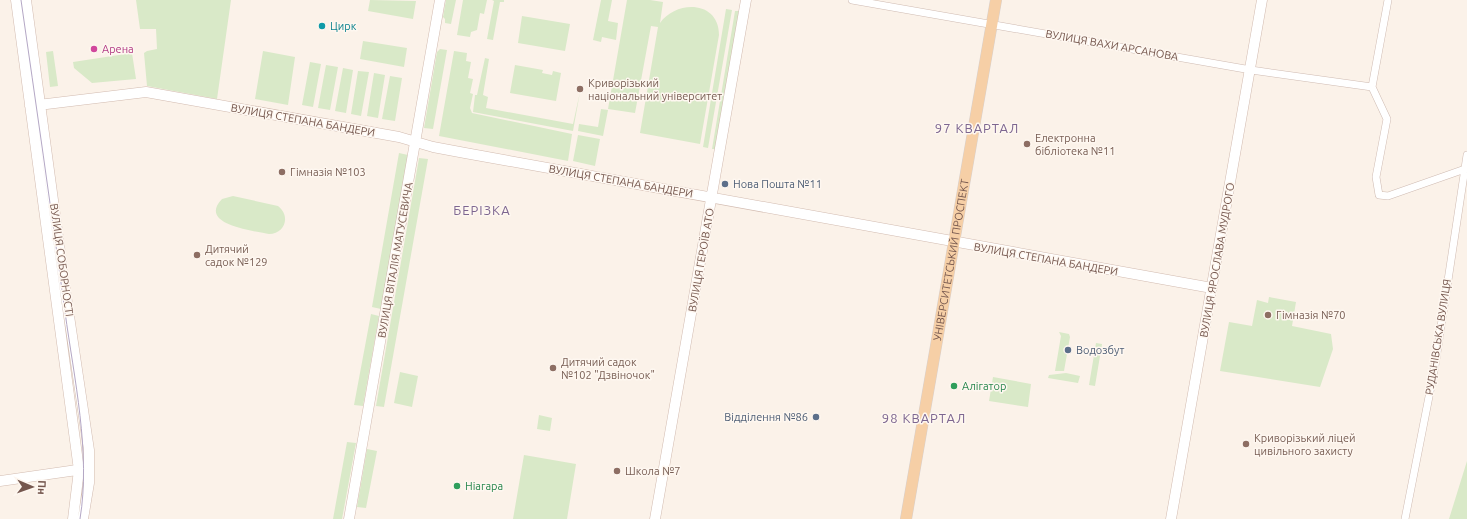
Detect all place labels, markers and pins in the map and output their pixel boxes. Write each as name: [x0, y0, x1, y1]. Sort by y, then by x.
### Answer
place label: Цирк: [330, 20, 357, 32]
marker: Цирк: [317, 21, 327, 31]
place label: Арена: [102, 43, 134, 55]
marker: Арена: [89, 44, 99, 54]
place label: Криворізький національний університет: [588, 77, 722, 102]
marker: Криворізький національний університет: [575, 84, 585, 94]
place label: Електронна бібліотека №11: [1035, 132, 1115, 157]
marker: Електронна бібліотека №11: [1022, 139, 1032, 149]
place label: Гімназія №103: [290, 166, 366, 178]
marker: Гімназія №103: [277, 167, 287, 177]
place label: Нова Пошта №11: [733, 178, 822, 190]
marker: Нова Пошта №11: [720, 179, 730, 189]
place label: Дитячий садок №129: [205, 243, 268, 268]
marker: Дитячий садок №129: [192, 250, 202, 260]
place label: Гімназія №70: [1276, 309, 1346, 321]
marker: Гімназія №70: [1263, 310, 1273, 320]
place label: Водозбут: [1076, 344, 1124, 356]
marker: Водозбут: [1063, 345, 1073, 355]
place label: Дитячий садок №102 "Дзвіночок": [561, 356, 655, 381]
marker: Дитячий садок №102 "Дзвіночок": [548, 363, 558, 373]
place label: Алігатор: [962, 380, 1006, 392]
marker: Алігатор: [949, 381, 959, 391]
place label: Відділення №86: [724, 411, 808, 423]
marker: Відділення №86: [811, 412, 821, 422]
place label: Криворізький ліцей цивільного захисту: [1254, 432, 1356, 457]
marker: Криворізький ліцей цивільного захисту: [1241, 439, 1251, 449]
place label: Школа №7: [625, 465, 680, 477]
marker: Школа №7: [612, 466, 622, 476]
place label: Ніагара: [465, 480, 503, 492]
marker: Ніагара: [452, 481, 462, 491]

